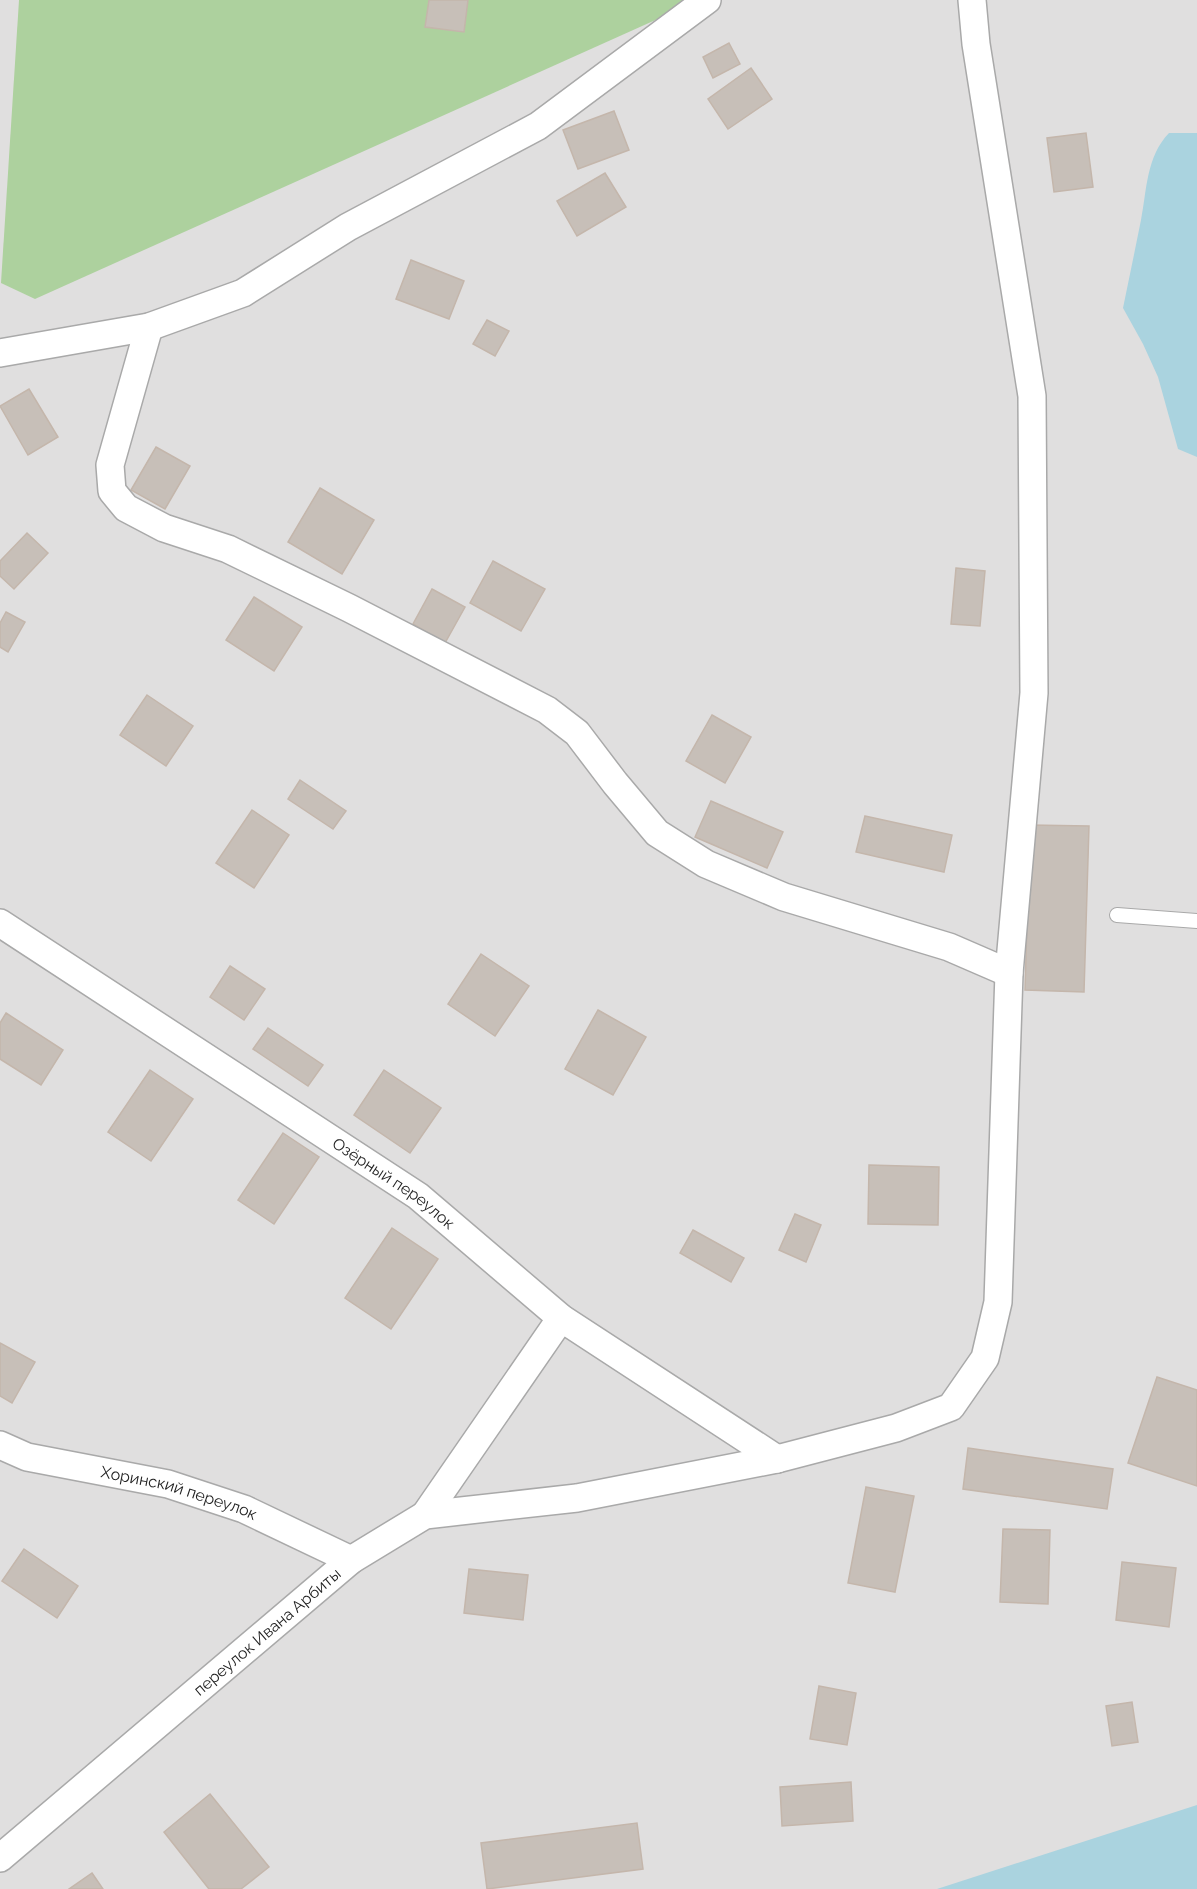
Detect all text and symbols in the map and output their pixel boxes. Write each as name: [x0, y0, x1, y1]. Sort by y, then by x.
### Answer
street label: Озёрный переулок: [329, 1134, 459, 1233]
street label: Хоринский переулок: [99, 1462, 260, 1524]
street label: переулок Ивана Арбиты: [190, 1564, 345, 1700]

